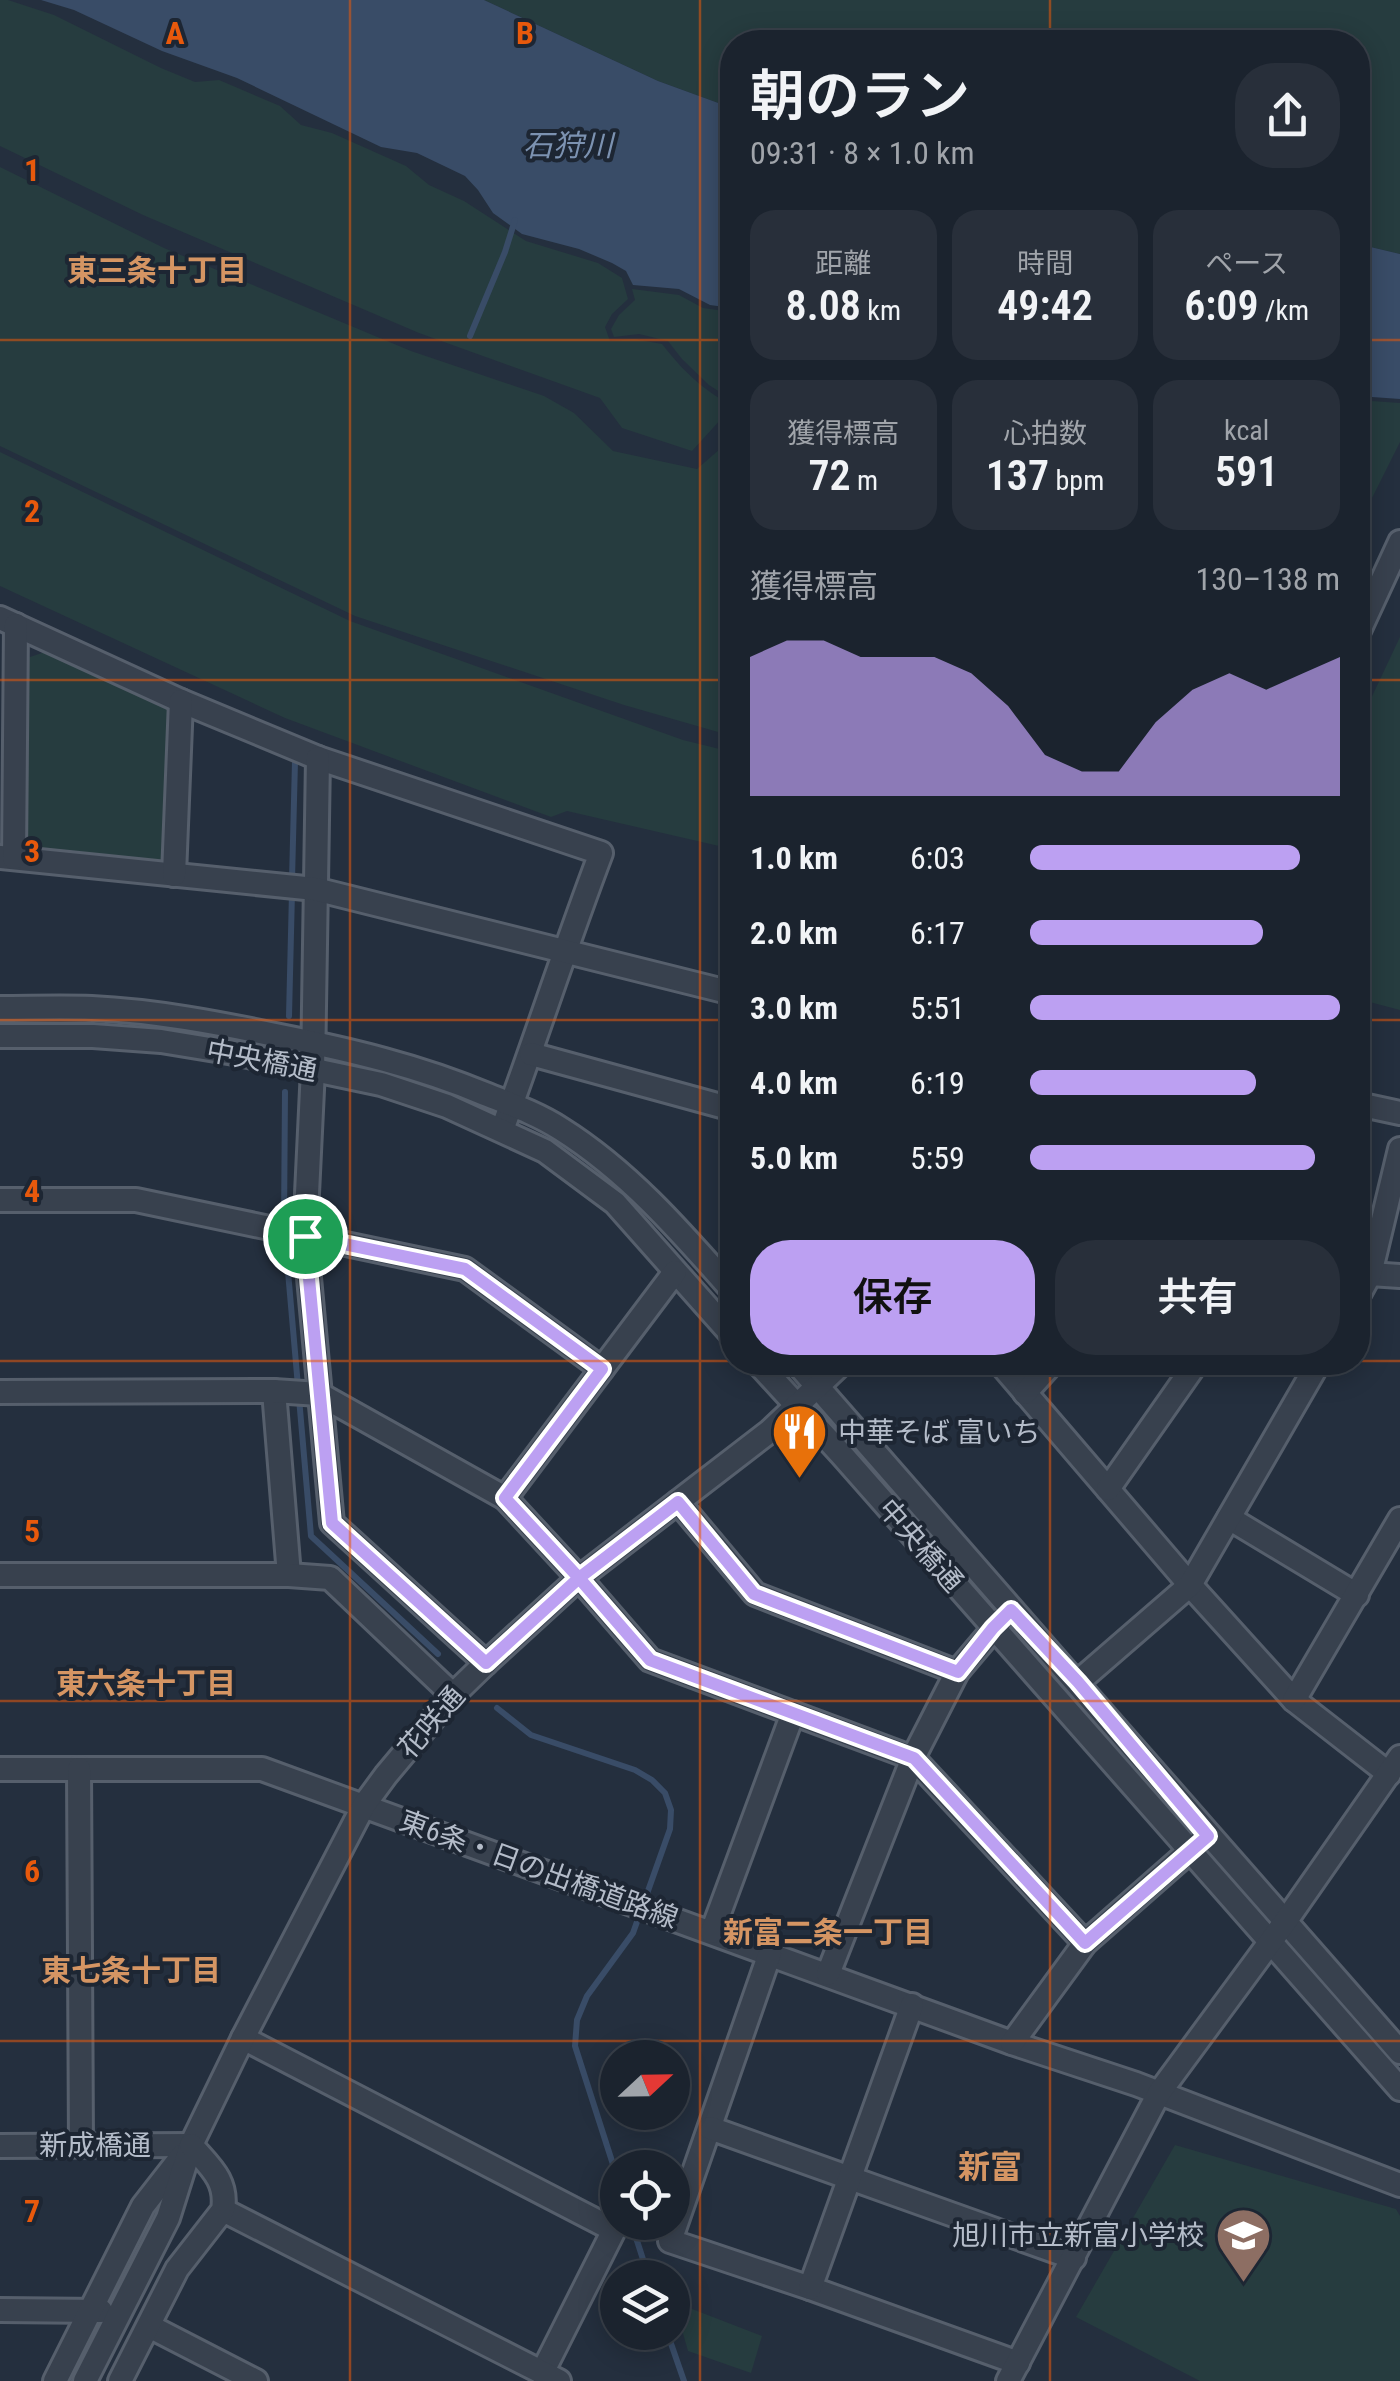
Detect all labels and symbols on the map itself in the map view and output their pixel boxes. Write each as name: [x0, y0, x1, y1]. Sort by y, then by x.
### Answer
text: A: [165, 14, 185, 52]
text: B: [516, 14, 534, 52]
water label: 石狩川: [523, 128, 616, 163]
text: 1: [24, 151, 40, 189]
district label: 東三条十丁目: [67, 253, 247, 288]
text: 2: [24, 492, 40, 530]
text: 3: [24, 832, 40, 870]
street label: 中央橋通: [204, 1034, 320, 1087]
text: 4: [24, 1172, 40, 1210]
pin: [263, 1194, 348, 1279]
restaurant icon: 中華そば 富いち: [769, 1402, 829, 1481]
place label: 中華そば 富いち: [838, 1416, 1040, 1449]
street label: 中央橋通: [871, 1492, 970, 1598]
text: 5: [24, 1512, 40, 1550]
district label: 東六条十丁目: [56, 1666, 236, 1701]
street label: 花咲通: [391, 1680, 471, 1765]
street label: 東6条・日の出橋道路線: [395, 1804, 683, 1935]
text: 6: [24, 1852, 40, 1890]
district label: 新富二条一丁目: [723, 1915, 933, 1950]
district label: 東七条十丁目: [41, 1953, 221, 1988]
north arrow: [600, 2040, 690, 2130]
street label: 新成橋通: [39, 2129, 151, 2162]
district label: 新富: [958, 2148, 1022, 2186]
text: 7: [24, 2192, 40, 2230]
school or university icon: 旭川市立新富小学校: [1213, 2205, 1273, 2284]
place label: 旭川市立新富小学校: [952, 2219, 1204, 2252]

